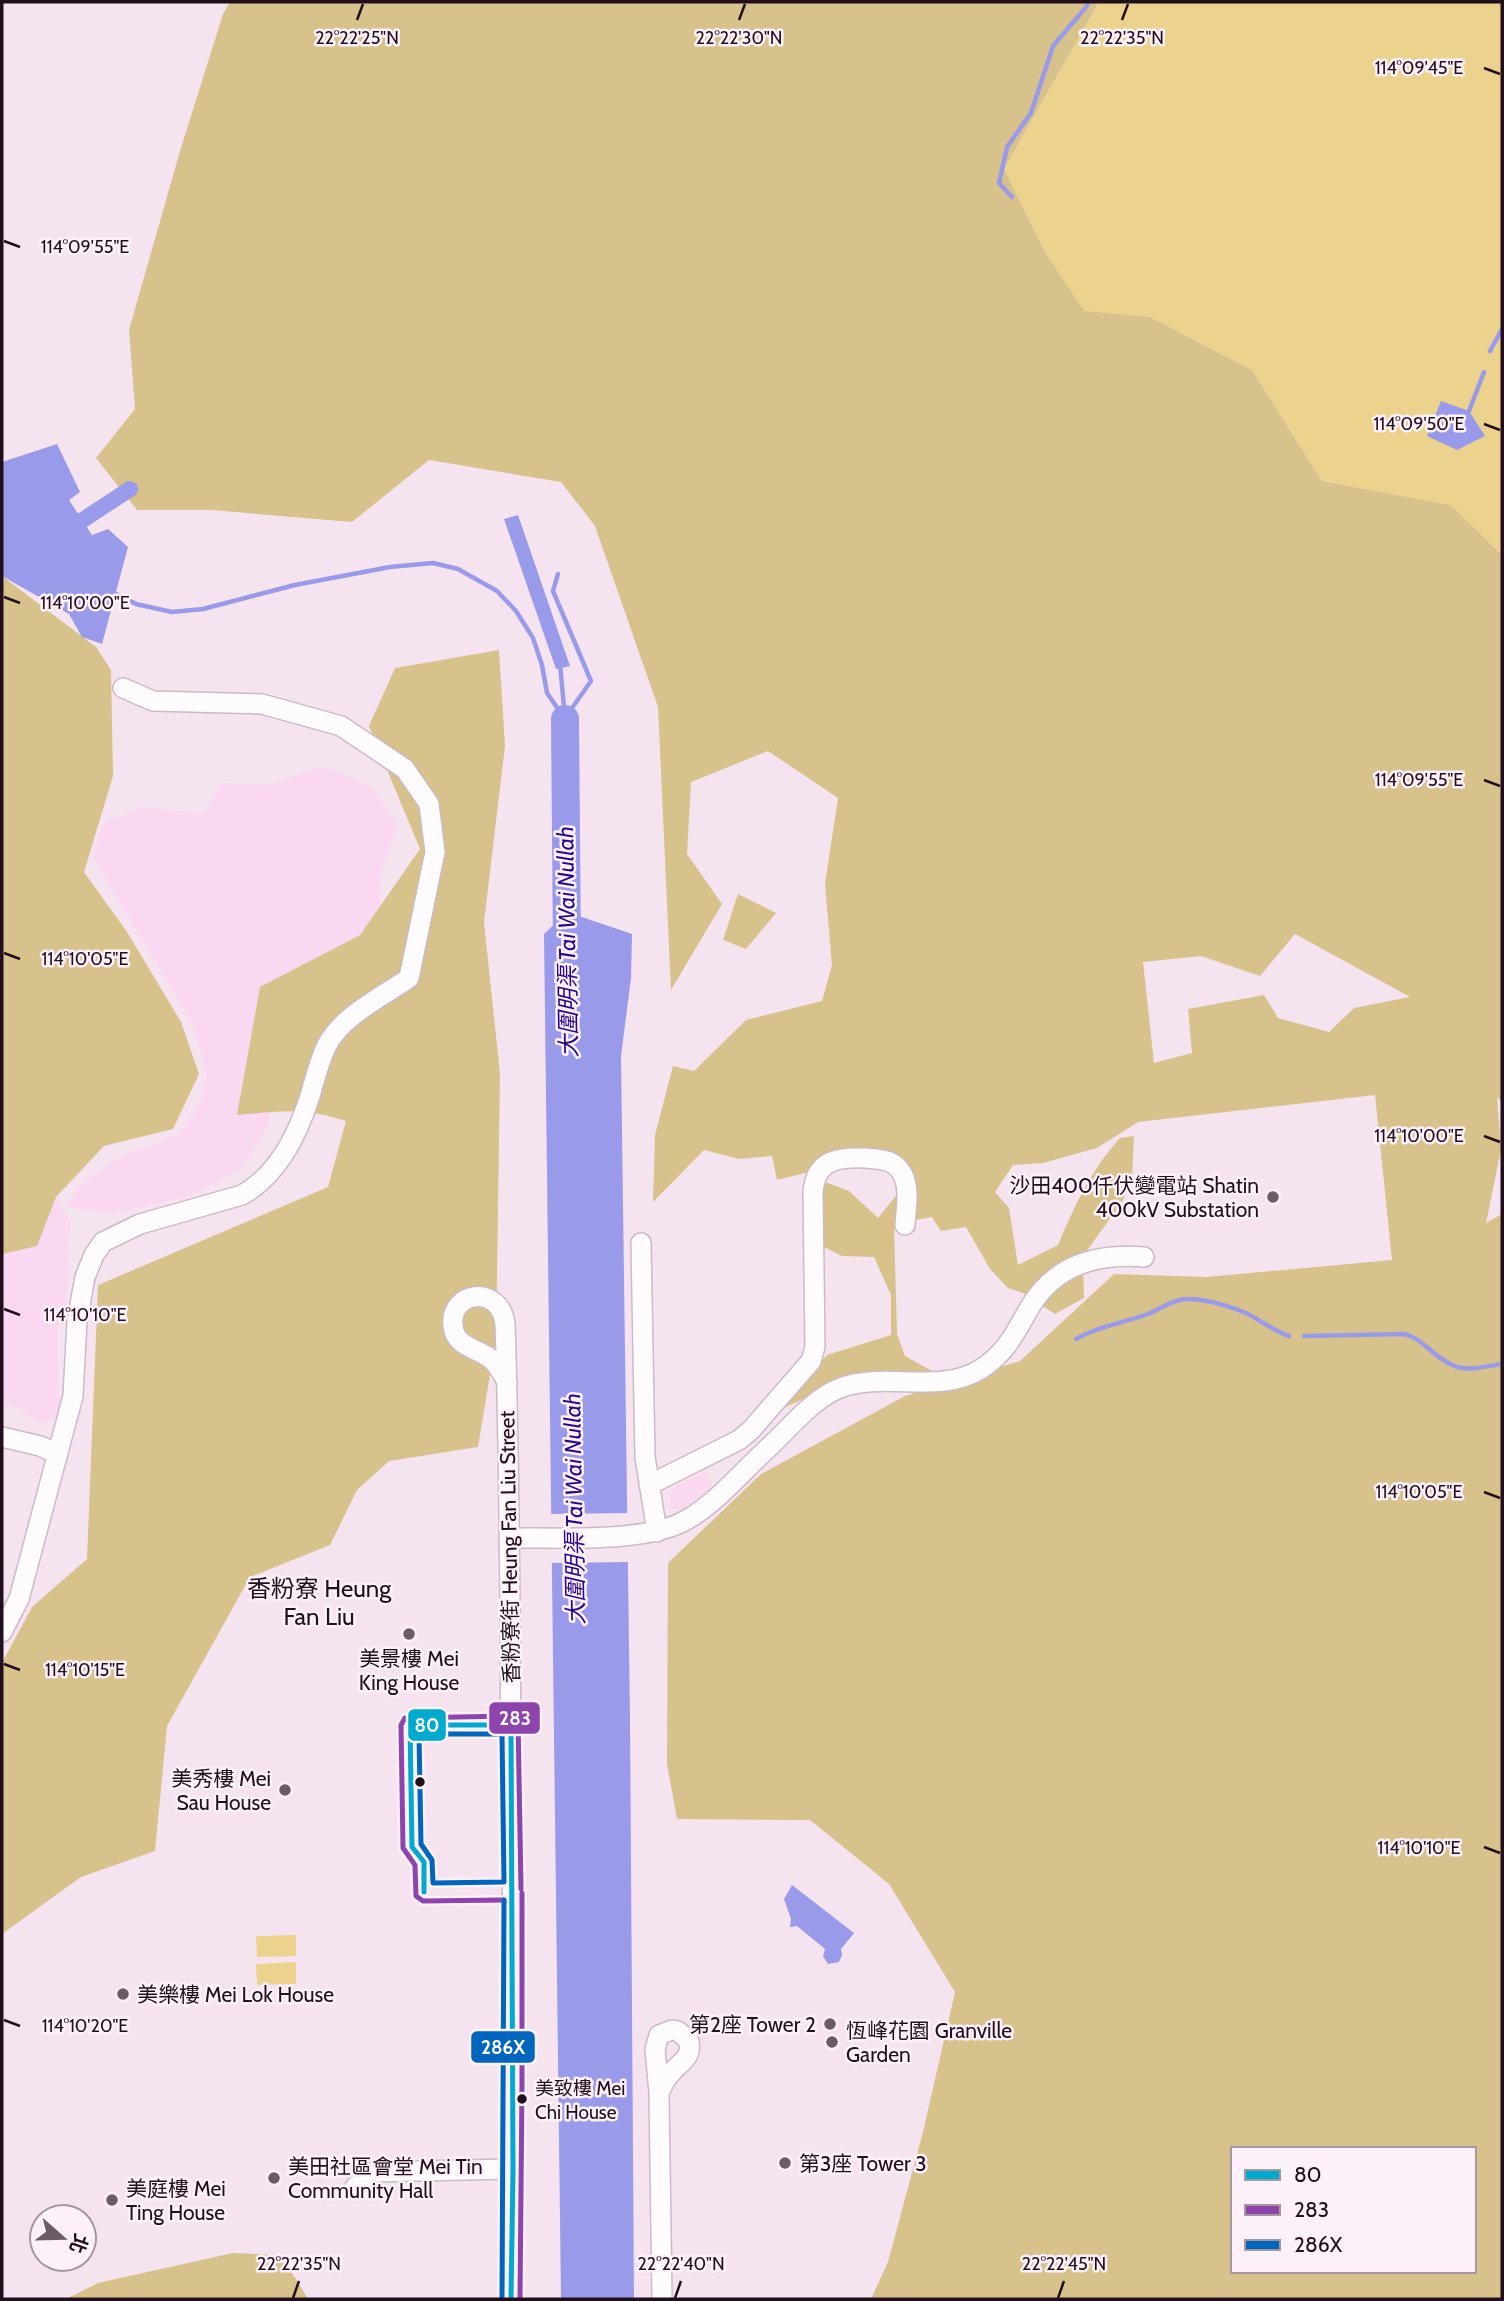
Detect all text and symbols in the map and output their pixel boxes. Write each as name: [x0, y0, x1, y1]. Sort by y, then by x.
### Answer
text: 22°22'25"N: [315, 27, 399, 49]
text: 22°22'30"N: [696, 27, 782, 49]
text: 22°22'35"N: [1080, 27, 1164, 49]
text: 114°09'45"E: [1375, 57, 1463, 79]
text: 114°09'55"E: [41, 236, 129, 258]
text: 114°09'50"E: [1373, 413, 1465, 435]
text: 114°10'00"E: [40, 592, 130, 614]
text: 114°09'55"E: [1375, 769, 1463, 791]
water label: 大圍明渠 Tai Wai Nullah: [551, 826, 583, 1058]
text: 114°10'05"E: [42, 948, 128, 970]
text: 114°10'00"E: [1374, 1125, 1464, 1147]
place label: 沙田400仟伏變電站 Shatin 400kV Substation: [1009, 1173, 1259, 1222]
marker: 沙田400仟伏變電站 Shatin 400kV Substation: [1265, 1189, 1281, 1205]
text: 114°10'10"E: [44, 1304, 126, 1326]
water label: 大圍明渠 Tai Wai Nullah: [558, 1393, 590, 1625]
street label: 香粉寮街 Heung Fan Liu Street: [494, 1410, 524, 1684]
text: 114°10'05"E: [1376, 1481, 1462, 1503]
district label: 香粉寮 Heung Fan Liu: [247, 1574, 392, 1631]
marker: 美景樓 Mei King House: [401, 1626, 417, 1642]
place label: 美景樓 Mei King House: [359, 1646, 459, 1695]
text: 114°10'15"E: [45, 1659, 125, 1681]
line badge: 283: [488, 1701, 541, 1735]
text: 283: [499, 1707, 531, 1730]
line badge: 80: [407, 1708, 447, 1742]
text: 80: [415, 1714, 439, 1737]
place label: 美秀樓 Mei Sau House: [171, 1766, 271, 1815]
unlabelled marker: [413, 1775, 427, 1789]
marker: 美秀樓 Mei Sau House: [277, 1782, 293, 1798]
text: 114°10'10"E: [1378, 1837, 1460, 1859]
place label: 美樂樓 Mei Lok House: [137, 1982, 334, 2007]
marker: 美樂樓 Mei Lok House: [115, 1986, 131, 2002]
place label: 第2座 Tower 2: [689, 2012, 816, 2037]
text: 114°10'20"E: [42, 2015, 128, 2037]
marker: 第2座 Tower 2: [822, 2016, 838, 2032]
place label: 恆峰花園 Granville Garden: [846, 2018, 1012, 2067]
line badge: 286X: [470, 2030, 536, 2064]
marker: 恆峰花園 Granville Garden: [824, 2034, 840, 2050]
text: 286X: [481, 2036, 525, 2059]
place label: 美致樓 Mei Chi House: [535, 2077, 625, 2124]
marker: 美致樓 Mei Chi House: [515, 2092, 529, 2106]
legend: [1231, 2147, 1476, 2273]
place label: 第3座 Tower 3: [799, 2151, 927, 2176]
place label: 美田社區會堂 Mei Tin Community Hall: [288, 2154, 483, 2203]
marker: 第3座 Tower 3: [777, 2155, 793, 2171]
text: 80: [1294, 2162, 1321, 2187]
marker: 美田社區會堂 Mei Tin Community Hall: [266, 2170, 282, 2186]
place label: 美庭樓 Mei Ting House: [126, 2176, 226, 2225]
marker: 美庭樓 Mei Ting House: [104, 2192, 120, 2208]
text: 283: [1294, 2197, 1329, 2222]
north arrow: [28, 2203, 98, 2273]
text: 北: [64, 2231, 93, 2257]
text: 286X: [1294, 2232, 1343, 2257]
text: 22°22'35"N: [257, 2253, 341, 2275]
text: 22°22'40"N: [637, 2253, 725, 2275]
text: 22°22'45"N: [1022, 2253, 1106, 2275]

